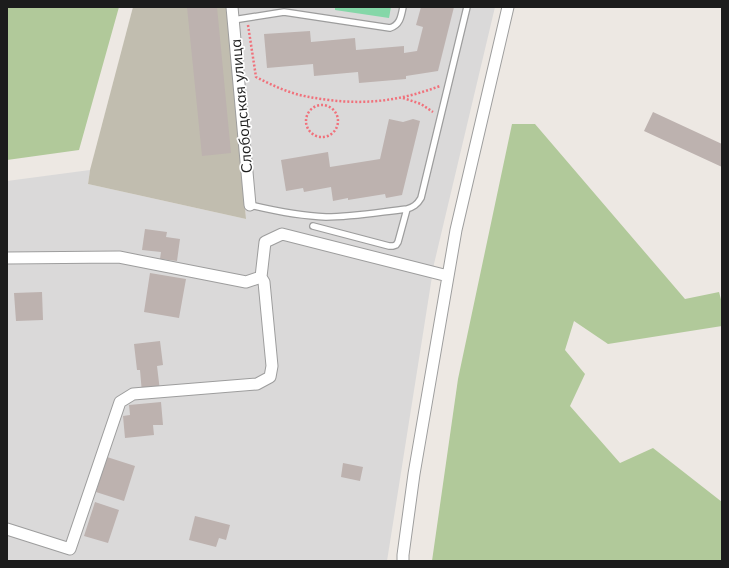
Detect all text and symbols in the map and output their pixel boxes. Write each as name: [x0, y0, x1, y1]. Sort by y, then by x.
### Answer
street label: Слободская улица: [226, 38, 256, 174]

